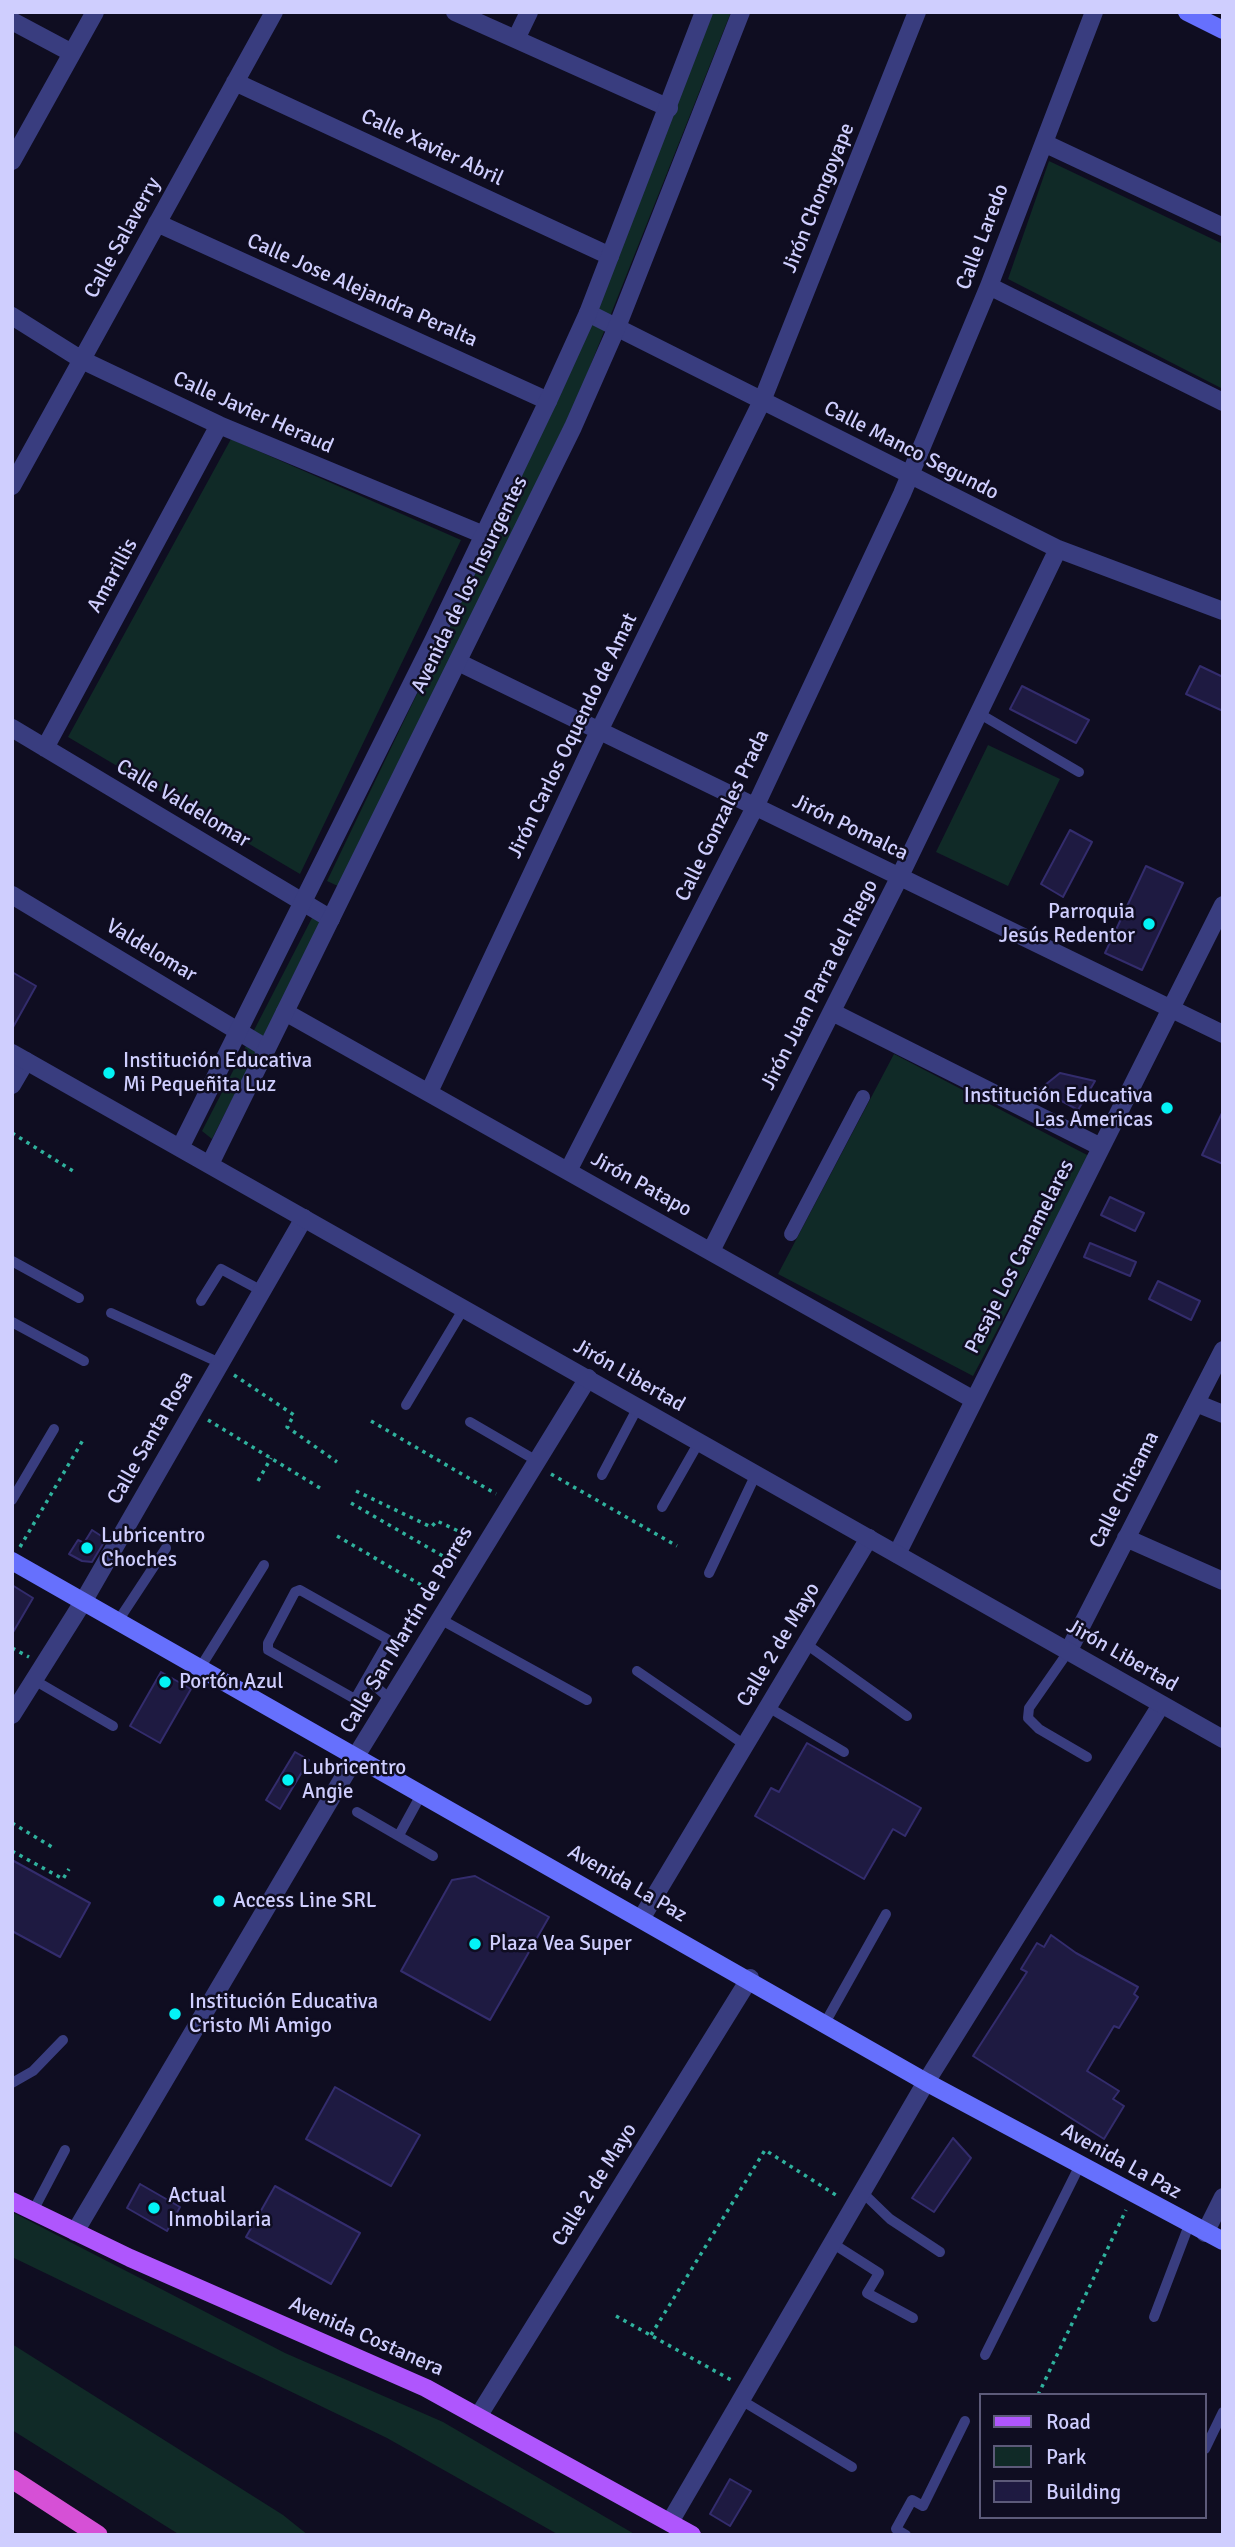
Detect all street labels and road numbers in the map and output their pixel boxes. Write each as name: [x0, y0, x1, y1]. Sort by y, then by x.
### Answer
street label: Calle Xavier Abril: [357, 104, 507, 192]
street label: Jirón Chongoyape: [777, 119, 861, 277]
street label: Calle Salaverry: [79, 173, 167, 303]
street label: Calle Laredo: [951, 180, 1015, 294]
street label: Calle Jose Alejandra Peralta: [243, 229, 481, 353]
street label: Calle Javier Heraud: [169, 366, 337, 460]
street label: Calle Manco Segundo: [819, 396, 1003, 506]
street label: Avenida de los Insurgentes: [406, 472, 534, 698]
street label: Amarillis: [82, 535, 144, 617]
street label: Jirón Carlos Oquendo de Amat: [503, 609, 643, 863]
street label: Calle Gonzales Prada: [670, 726, 776, 906]
street label: Calle Valdelomar: [111, 754, 255, 854]
street label: Jirón Pomalca: [788, 789, 912, 867]
street label: Jirón Juan Parra del Riego: [756, 875, 884, 1095]
street label: Valdelomar: [101, 914, 201, 988]
street label: Jirón Patapo: [586, 1147, 696, 1223]
street label: Pasaje Los Canamelares: [960, 1156, 1080, 1358]
street label: Jirón Libertad: [569, 1334, 689, 1418]
street label: Calle Santa Rosa: [103, 1367, 199, 1509]
street label: Calle Chicama: [1085, 1427, 1165, 1553]
street label: Calle San Martín de Porres: [335, 1522, 479, 1738]
street label: Calle 2 de Mayo: [732, 1578, 826, 1712]
street label: Jirón Libertad: [1062, 1614, 1182, 1698]
street label: Avenida La Paz: [563, 1840, 691, 1928]
street label: Calle 2 de Mayo: [547, 2119, 643, 2251]
street label: Avenida La Paz: [1057, 2119, 1185, 2205]
street label: Avenida Costanera: [285, 2292, 447, 2382]

